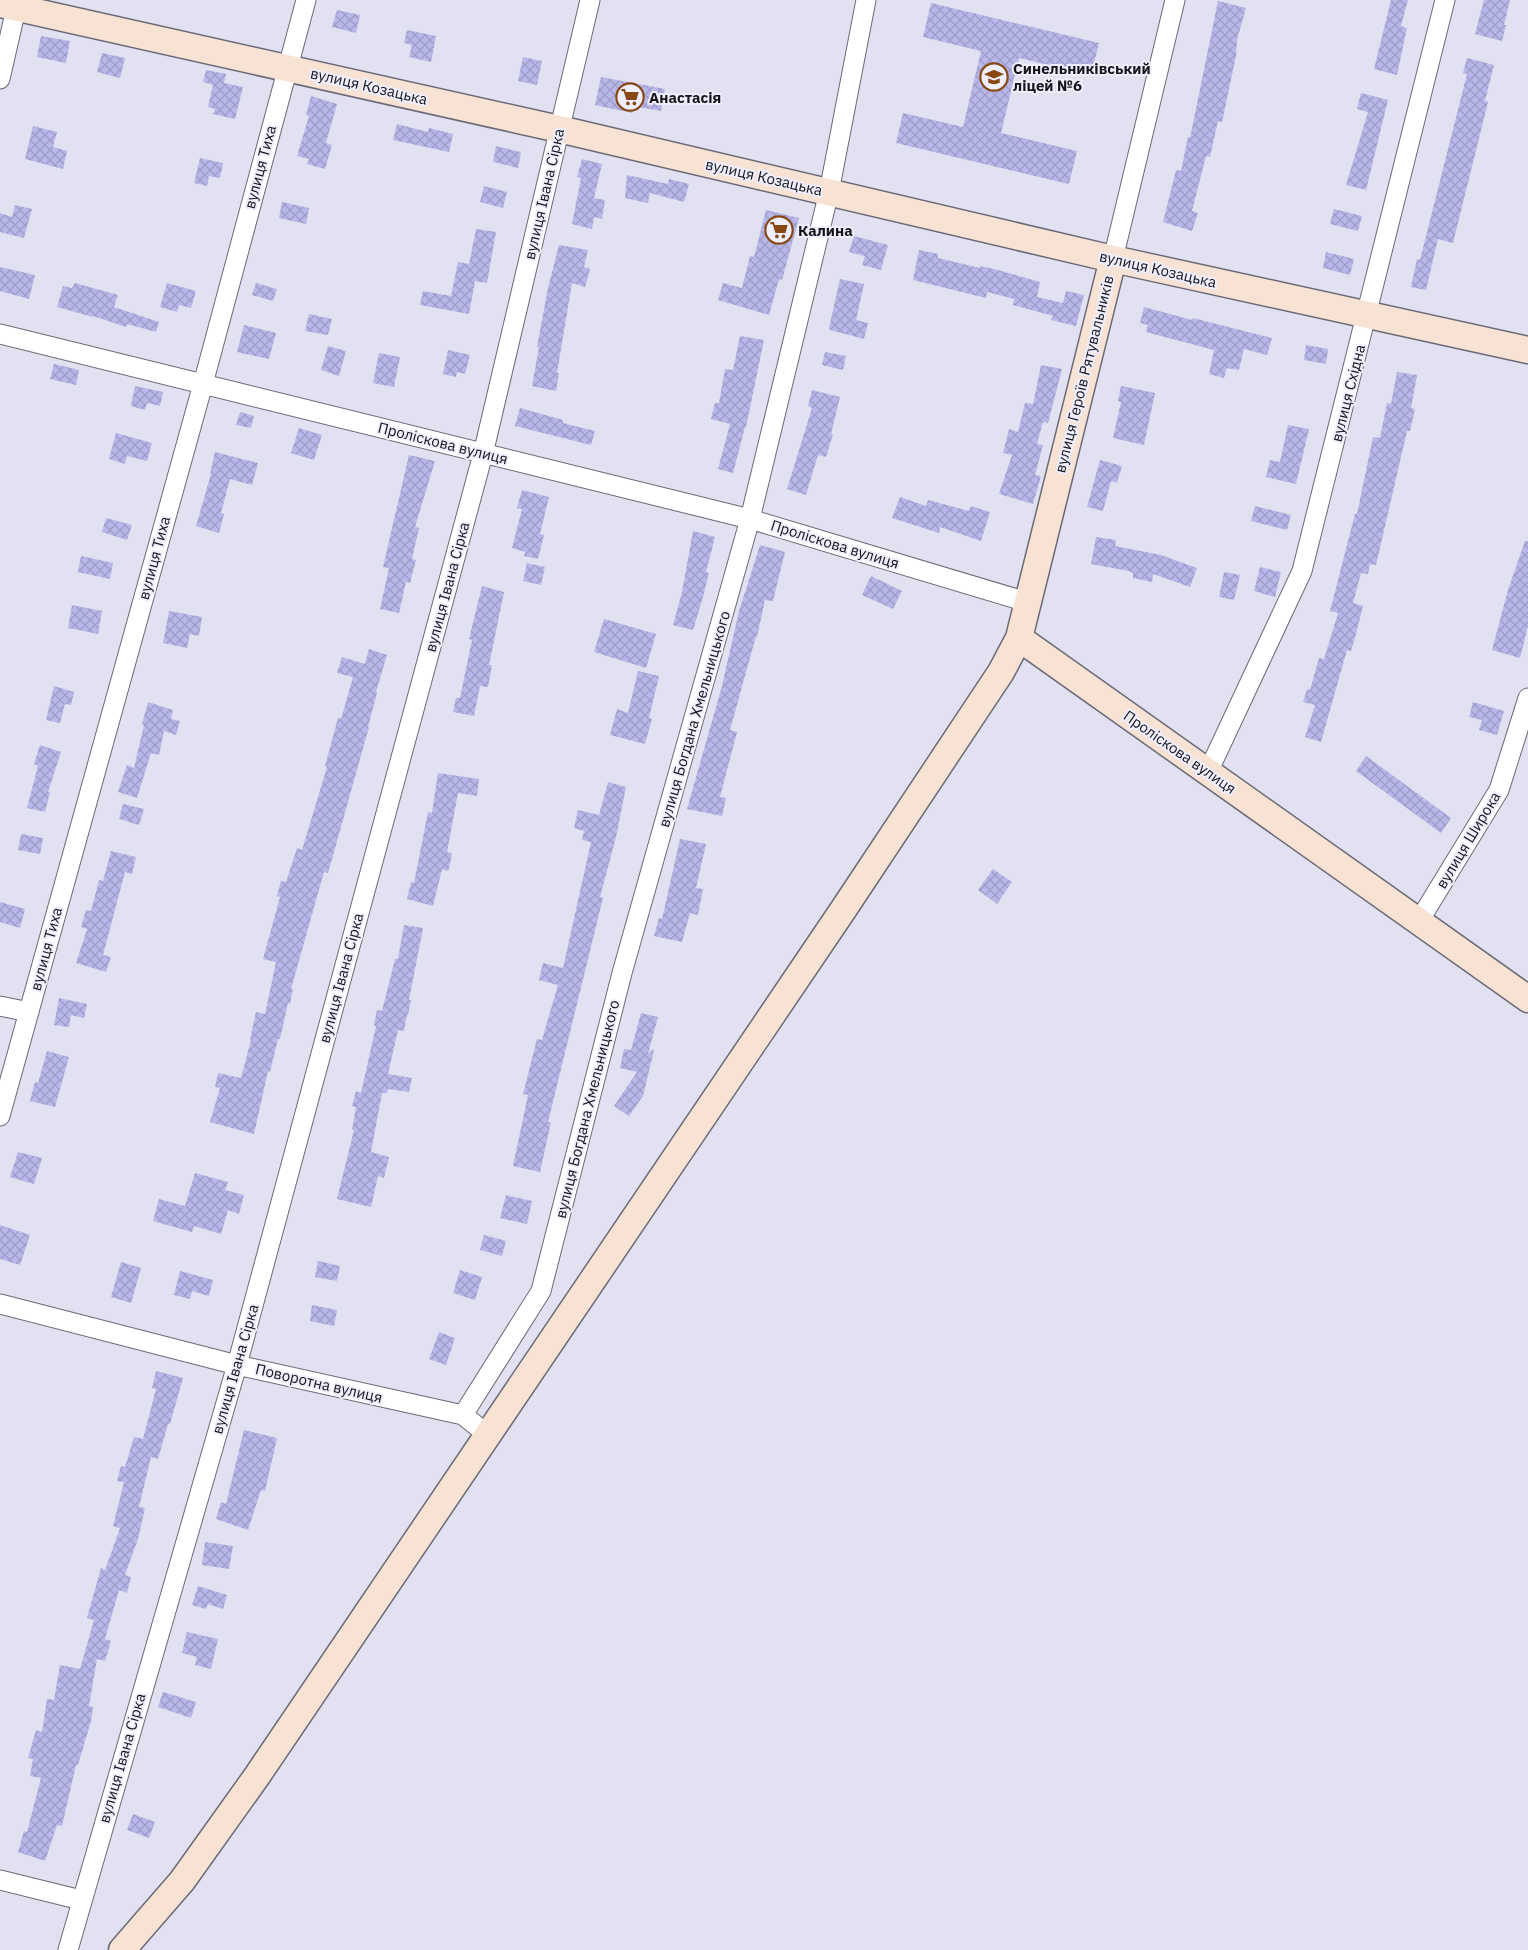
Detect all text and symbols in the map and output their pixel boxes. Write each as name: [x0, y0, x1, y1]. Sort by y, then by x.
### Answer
place label: Синельниківський ліцей №6: [1013, 59, 1151, 95]
school or university icon: Синельниківський ліцей №6: [979, 62, 1009, 92]
street label: вулиця Козацька: [309, 63, 429, 109]
supermarket icon: Анастасія: [615, 82, 645, 112]
place label: Анастасія: [649, 88, 721, 107]
street label: вулиця Тиха: [240, 123, 280, 211]
street label: вулиця Івана Сірка: [520, 127, 568, 261]
street label: вулиця Козацька: [704, 154, 824, 200]
supermarket icon: Калина: [764, 215, 794, 245]
place label: Калина: [798, 221, 853, 240]
street label: вулиця Козацька: [1098, 246, 1218, 292]
street label: вулиця Героїв Рятувальників: [1050, 273, 1118, 475]
street label: вулиця Східна: [1327, 342, 1369, 444]
street label: Проліскова вулиця: [376, 418, 510, 468]
street label: вулиця Тиха: [134, 514, 174, 602]
street label: Проліскова вулиця: [768, 515, 902, 573]
street label: вулиця Івана Сірка: [420, 520, 474, 654]
street label: вулиця Богдана Хмельницького: [654, 609, 734, 829]
street label: Проліскова вулиця: [1120, 706, 1240, 798]
street label: вулиця Широка: [1432, 788, 1504, 892]
street label: вулиця Тиха: [26, 905, 66, 993]
street label: вулиця Івана Сірка: [314, 911, 368, 1045]
street label: вулиця Богдана Хмельницького: [551, 998, 623, 1220]
street label: вулиця Івана Сірка: [207, 1302, 263, 1436]
street label: Поворотна вулиця: [254, 1359, 384, 1407]
street label: вулиця Івана Сірка: [94, 1691, 150, 1825]

